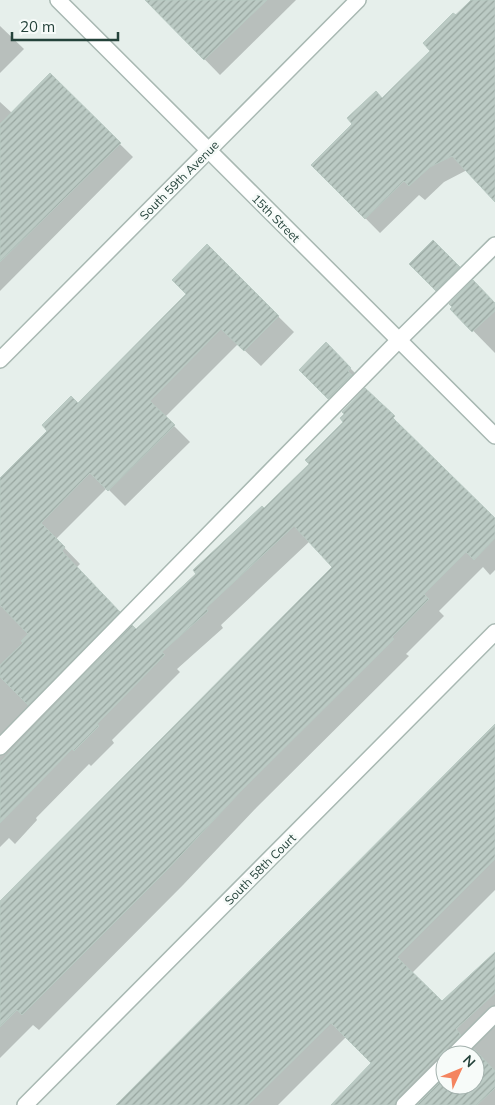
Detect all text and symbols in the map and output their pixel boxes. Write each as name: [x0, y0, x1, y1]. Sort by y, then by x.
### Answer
scale bar: [12, 10, 119, 42]
text: 20 m: [20, 17, 55, 36]
street label: South 59th Avenue: [136, 137, 222, 223]
street label: 15th Street: [249, 191, 303, 245]
street label: South 58th Court: [221, 830, 299, 908]
north arrow: [435, 1045, 485, 1095]
text: N: [459, 1051, 479, 1071]

